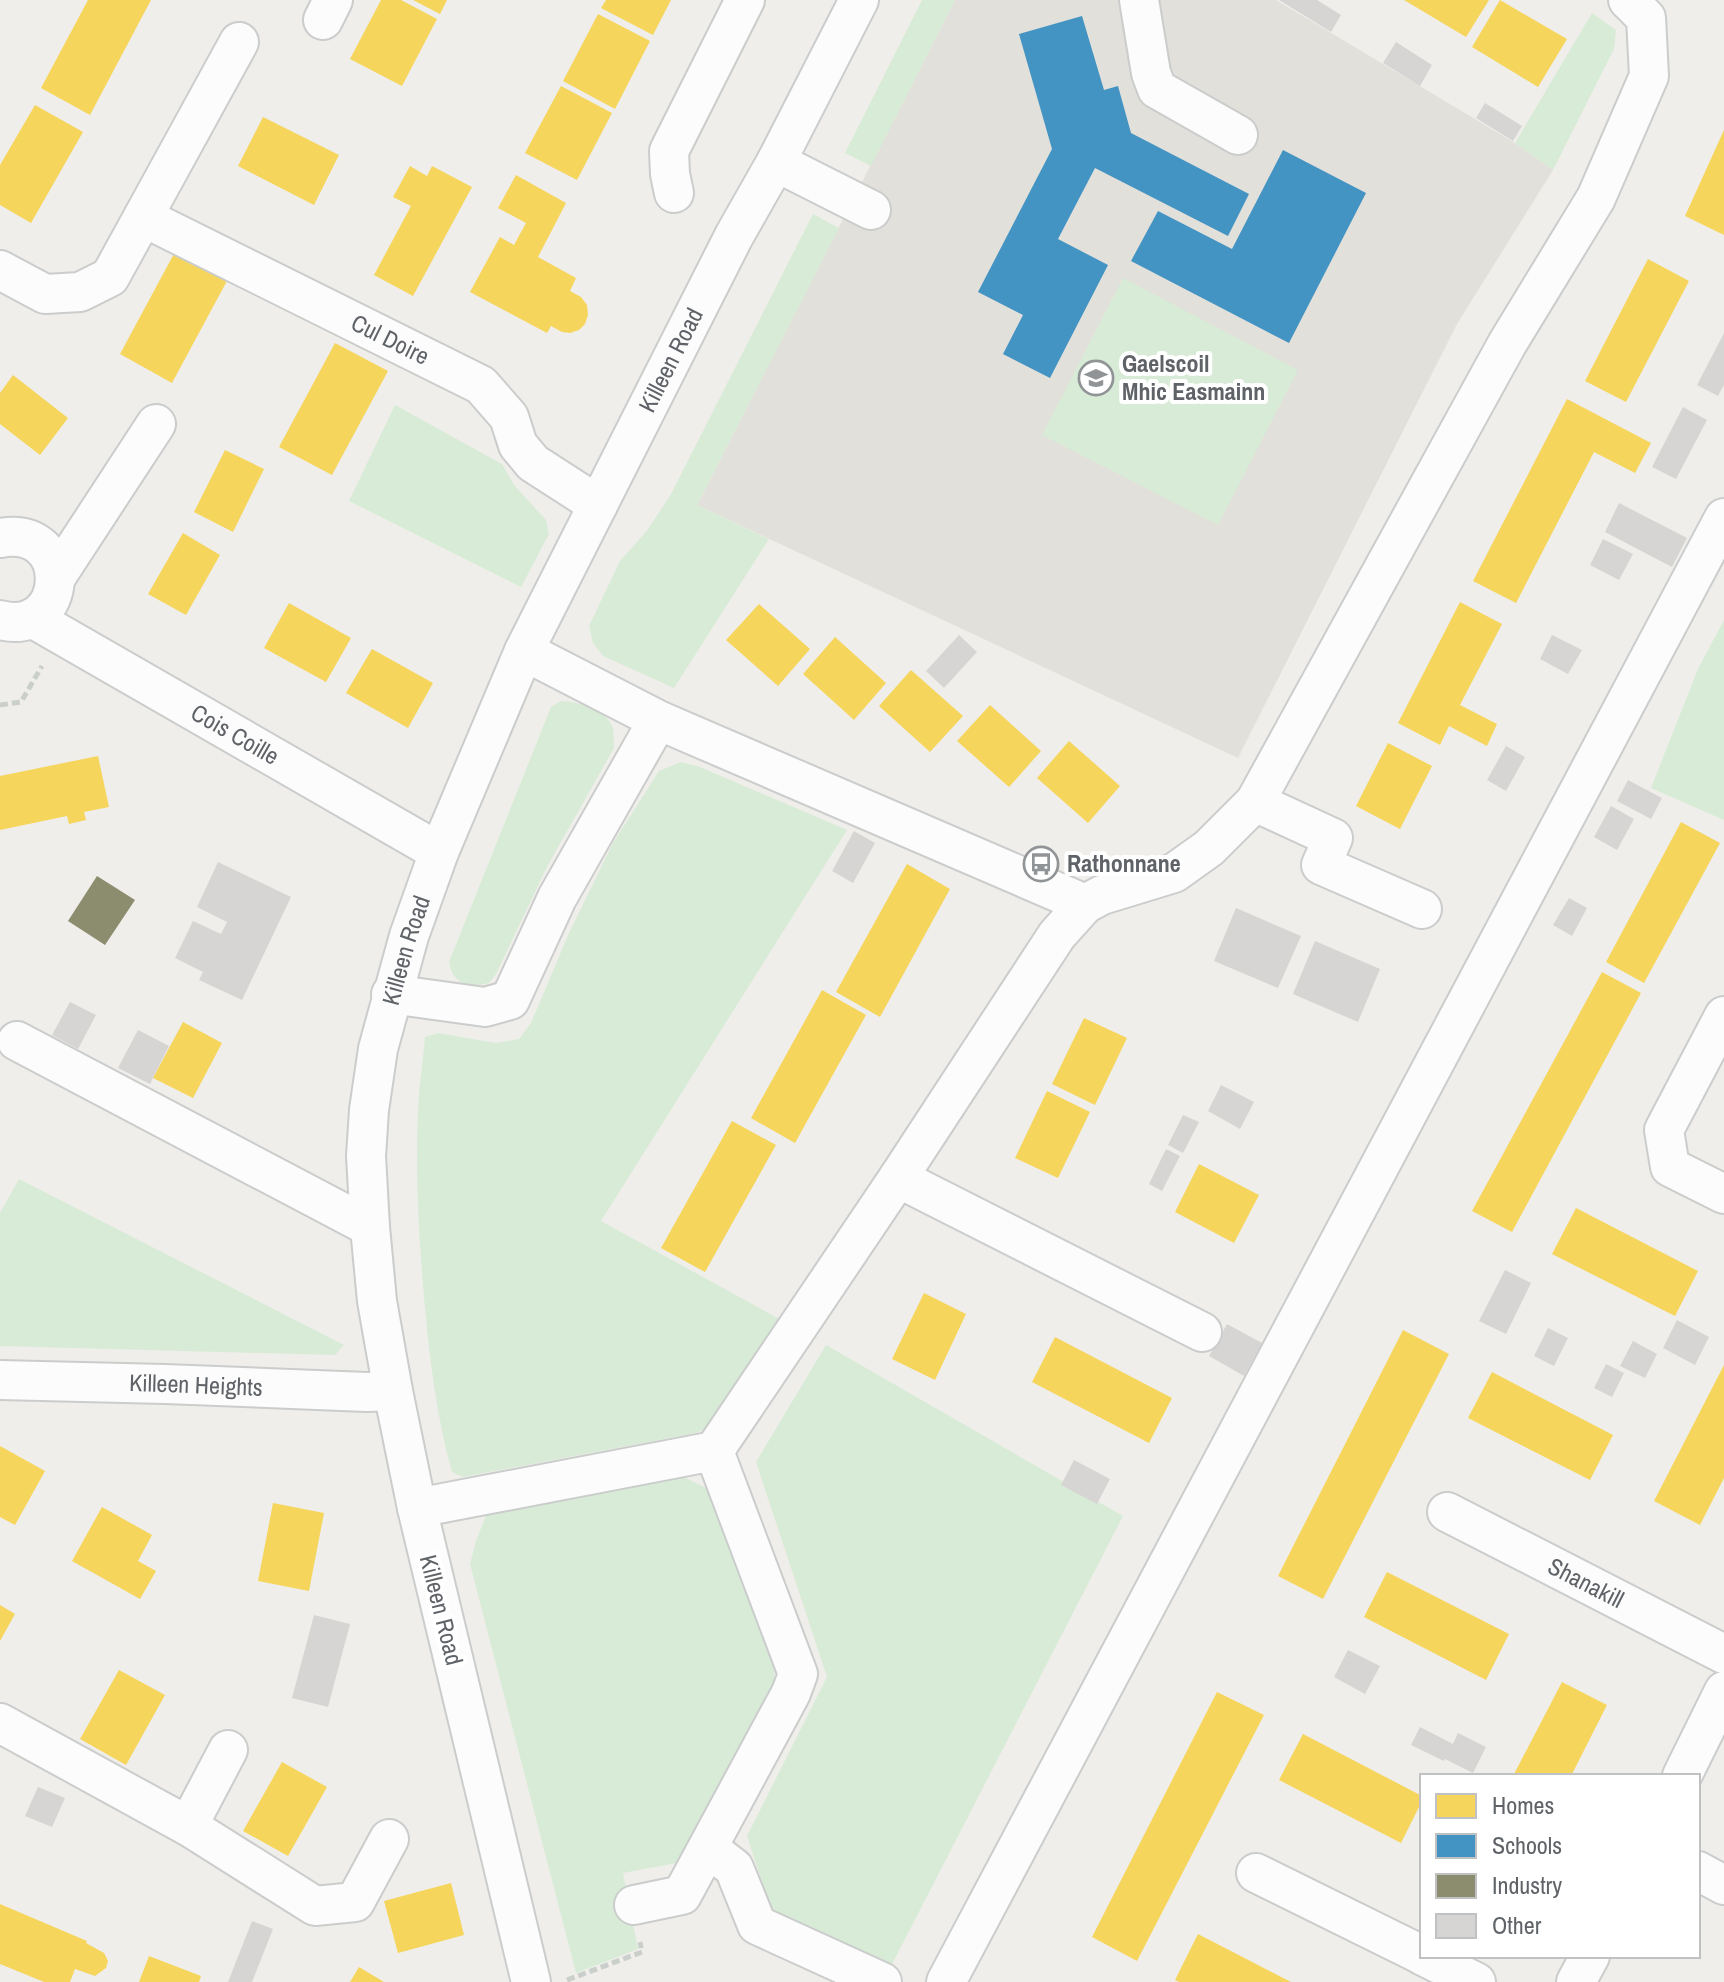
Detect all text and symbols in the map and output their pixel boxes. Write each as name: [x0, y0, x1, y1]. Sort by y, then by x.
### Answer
street label: Killeen Road: [630, 302, 710, 417]
street label: Cul Doire: [346, 306, 435, 372]
place label: Gaelscoil Mhic Easmainn: [1122, 347, 1265, 407]
school or university icon: Gaelscoil Mhic Easmainn: [1077, 359, 1115, 397]
street label: Cois Coille: [186, 696, 285, 772]
bus stop icon: Rathonnane: [1022, 845, 1060, 883]
place label: Rathonnane: [1067, 847, 1181, 879]
street label: Killeen Road: [374, 891, 437, 1009]
street label: Killeen Heights: [129, 1366, 263, 1403]
street label: Shanakill: [1543, 1550, 1630, 1615]
street label: Killeen Road: [413, 1551, 471, 1668]
legend: [1420, 1774, 1700, 1958]
text: Homes: [1492, 1789, 1554, 1821]
text: Schools: [1492, 1829, 1562, 1861]
text: Industry: [1492, 1869, 1562, 1901]
text: Other: [1492, 1909, 1542, 1941]

